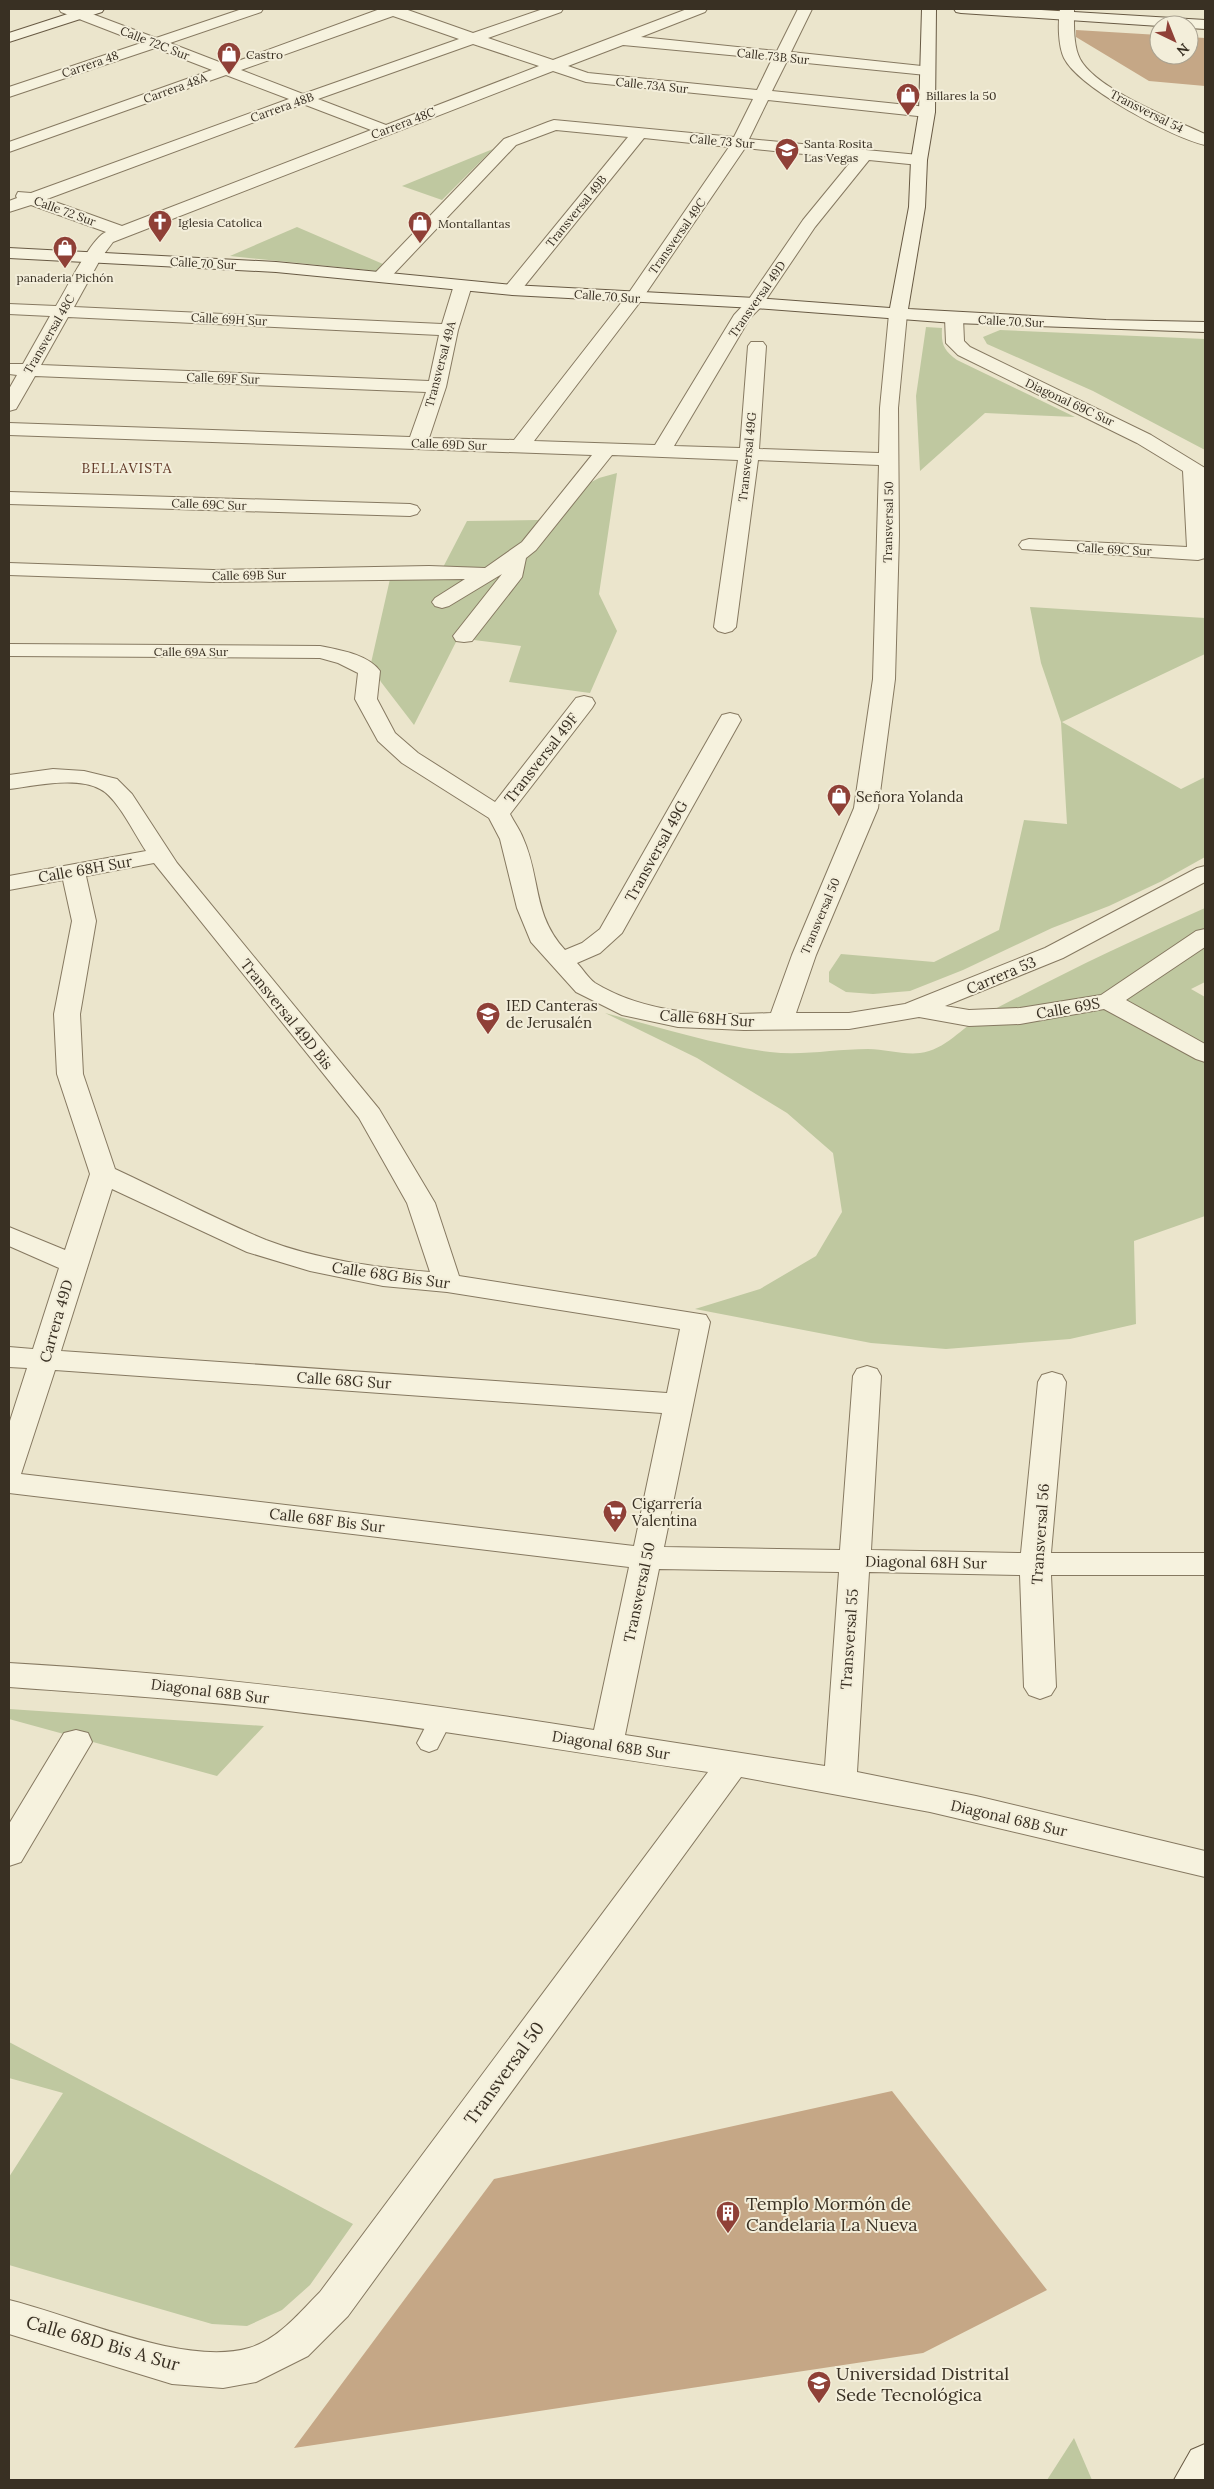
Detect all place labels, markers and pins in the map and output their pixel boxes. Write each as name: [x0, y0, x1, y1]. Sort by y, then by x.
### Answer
shop icon: Castro: [216, 41, 242, 75]
place label: Castro: [246, 47, 283, 62]
shop icon: Billares la 50: [895, 82, 921, 116]
place label: Billares la 50: [926, 88, 996, 103]
place label: Santa Rosita Las Vegas: [804, 136, 873, 165]
school or university icon: Santa Rosita Las Vegas: [774, 137, 800, 171]
church icon: Iglesia Catolica: [147, 209, 173, 243]
shop icon: Montallantas: [407, 210, 433, 244]
place label: Iglesia Catolica: [178, 215, 262, 230]
place label: Montallantas: [438, 216, 511, 231]
shop icon: panaderia Pichón: [52, 235, 78, 269]
place label: panaderia Pichón: [17, 270, 113, 285]
shop icon: Señora Yolanda: [826, 783, 852, 817]
place label: Señora Yolanda: [856, 787, 964, 806]
place label: IED Canteras de Jerusalén: [506, 996, 598, 1032]
school or university icon: IED Canteras de Jerusalén: [475, 1001, 501, 1035]
place label: Cigarrería Valentina: [631, 1494, 702, 1530]
supermarket icon: Cigarrería Valentina: [602, 1499, 628, 1533]
place label: Templo Mormón de Candelaria La Nueva: [746, 2192, 918, 2236]
building icon: Templo Mormón de Candelaria La Nueva: [715, 2200, 741, 2234]
place label: Universidad Distrital Sede Tecnológica: [836, 2362, 1009, 2406]
school or university icon: Universidad Distrital Sede Tecnológica: [806, 2370, 832, 2404]

